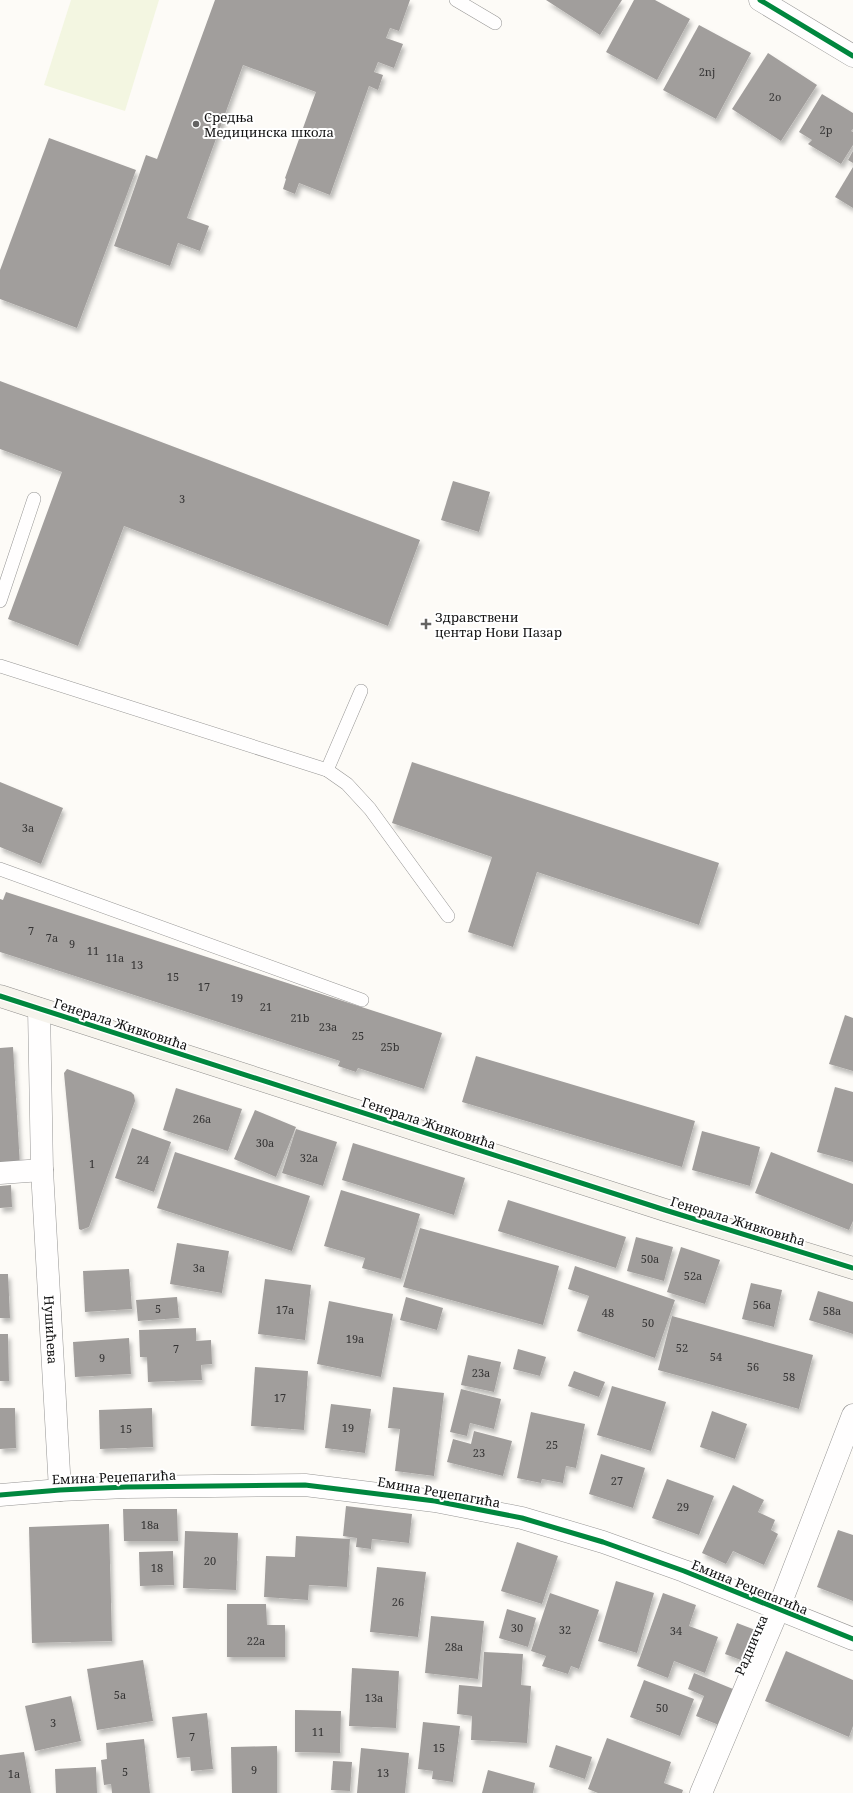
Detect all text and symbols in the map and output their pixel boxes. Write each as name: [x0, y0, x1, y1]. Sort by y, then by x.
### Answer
house number: 2nj: [699, 64, 715, 79]
house number: 2o: [769, 89, 781, 104]
place label: Средња Медицинска школа: [204, 108, 334, 141]
marker: Средња Медицинска школа: [191, 119, 201, 129]
house number: 2p: [820, 122, 833, 137]
house number: 3: [179, 491, 185, 506]
place label: Здравствени центар Нови Пазар: [435, 608, 562, 641]
marker: Здравствени центар Нови Пазар: [420, 618, 432, 630]
house number: 3a: [22, 820, 34, 835]
house number: 7: [28, 923, 34, 938]
house number: 7a: [46, 930, 58, 945]
house number: 9: [69, 936, 75, 951]
house number: 11: [87, 943, 99, 958]
house number: 11a: [106, 950, 124, 965]
house number: 13: [131, 957, 143, 972]
house number: 15: [167, 969, 179, 984]
house number: 17: [198, 979, 210, 994]
house number: 19: [231, 990, 243, 1005]
street label: Генерала Живковића: [52, 994, 190, 1054]
house number: 21: [260, 999, 272, 1014]
house number: 21b: [290, 1010, 310, 1025]
house number: 23a: [319, 1019, 337, 1034]
house number: 25: [352, 1028, 364, 1043]
house number: 25b: [380, 1039, 400, 1054]
street label: Генерала Живковића: [360, 1093, 498, 1153]
house number: 26a: [193, 1111, 211, 1126]
house number: 30a: [256, 1135, 274, 1150]
house number: 32a: [300, 1150, 318, 1165]
house number: 24: [137, 1152, 149, 1167]
house number: 1: [89, 1156, 95, 1171]
street label: Генерала Живковића: [668, 1192, 808, 1250]
house number: 50a: [641, 1251, 659, 1266]
house number: 3a: [193, 1260, 205, 1275]
house number: 52a: [684, 1268, 702, 1283]
street label: Нушићева: [40, 1295, 62, 1365]
house number: 56a: [753, 1297, 771, 1312]
house number: 5: [155, 1301, 161, 1316]
house number: 17a: [276, 1302, 294, 1317]
house number: 58a: [823, 1303, 841, 1318]
house number: 48: [602, 1305, 614, 1320]
house number: 50: [642, 1315, 654, 1330]
house number: 19a: [346, 1331, 364, 1346]
house number: 52: [676, 1340, 688, 1355]
house number: 7: [173, 1341, 179, 1356]
house number: 54: [710, 1349, 722, 1364]
house number: 9: [99, 1350, 105, 1365]
house number: 56: [747, 1359, 759, 1374]
house number: 23a: [472, 1365, 490, 1380]
house number: 58: [783, 1369, 795, 1384]
house number: 17: [274, 1390, 286, 1405]
house number: 19: [342, 1420, 354, 1435]
house number: 15: [120, 1421, 132, 1436]
house number: 25: [546, 1437, 558, 1452]
house number: 23: [473, 1445, 485, 1460]
street label: Емина Реџепагића: [51, 1466, 177, 1488]
street label: Емина Реџепагића: [376, 1472, 502, 1512]
house number: 27: [611, 1473, 623, 1488]
house number: 29: [677, 1499, 689, 1514]
house number: 18a: [141, 1517, 159, 1532]
house number: 20: [204, 1553, 216, 1568]
street label: Емина Реџепагића: [689, 1555, 811, 1619]
house number: 18: [151, 1560, 163, 1575]
house number: 26: [392, 1594, 404, 1609]
street label: Радничка: [730, 1612, 772, 1678]
house number: 30: [511, 1620, 523, 1635]
house number: 32: [559, 1622, 571, 1637]
house number: 34: [670, 1623, 682, 1638]
house number: 22a: [247, 1633, 265, 1648]
house number: 28a: [445, 1639, 463, 1654]
house number: 5a: [114, 1687, 126, 1702]
house number: 13a: [365, 1690, 383, 1705]
house number: 50: [656, 1700, 668, 1715]
house number: 3: [50, 1715, 56, 1730]
house number: 11: [312, 1724, 324, 1739]
house number: 7: [189, 1729, 195, 1744]
house number: 15: [433, 1740, 445, 1755]
house number: 9: [251, 1762, 257, 1777]
house number: 5: [122, 1764, 128, 1779]
house number: 13: [377, 1765, 389, 1780]
house number: 1a: [8, 1766, 20, 1781]

